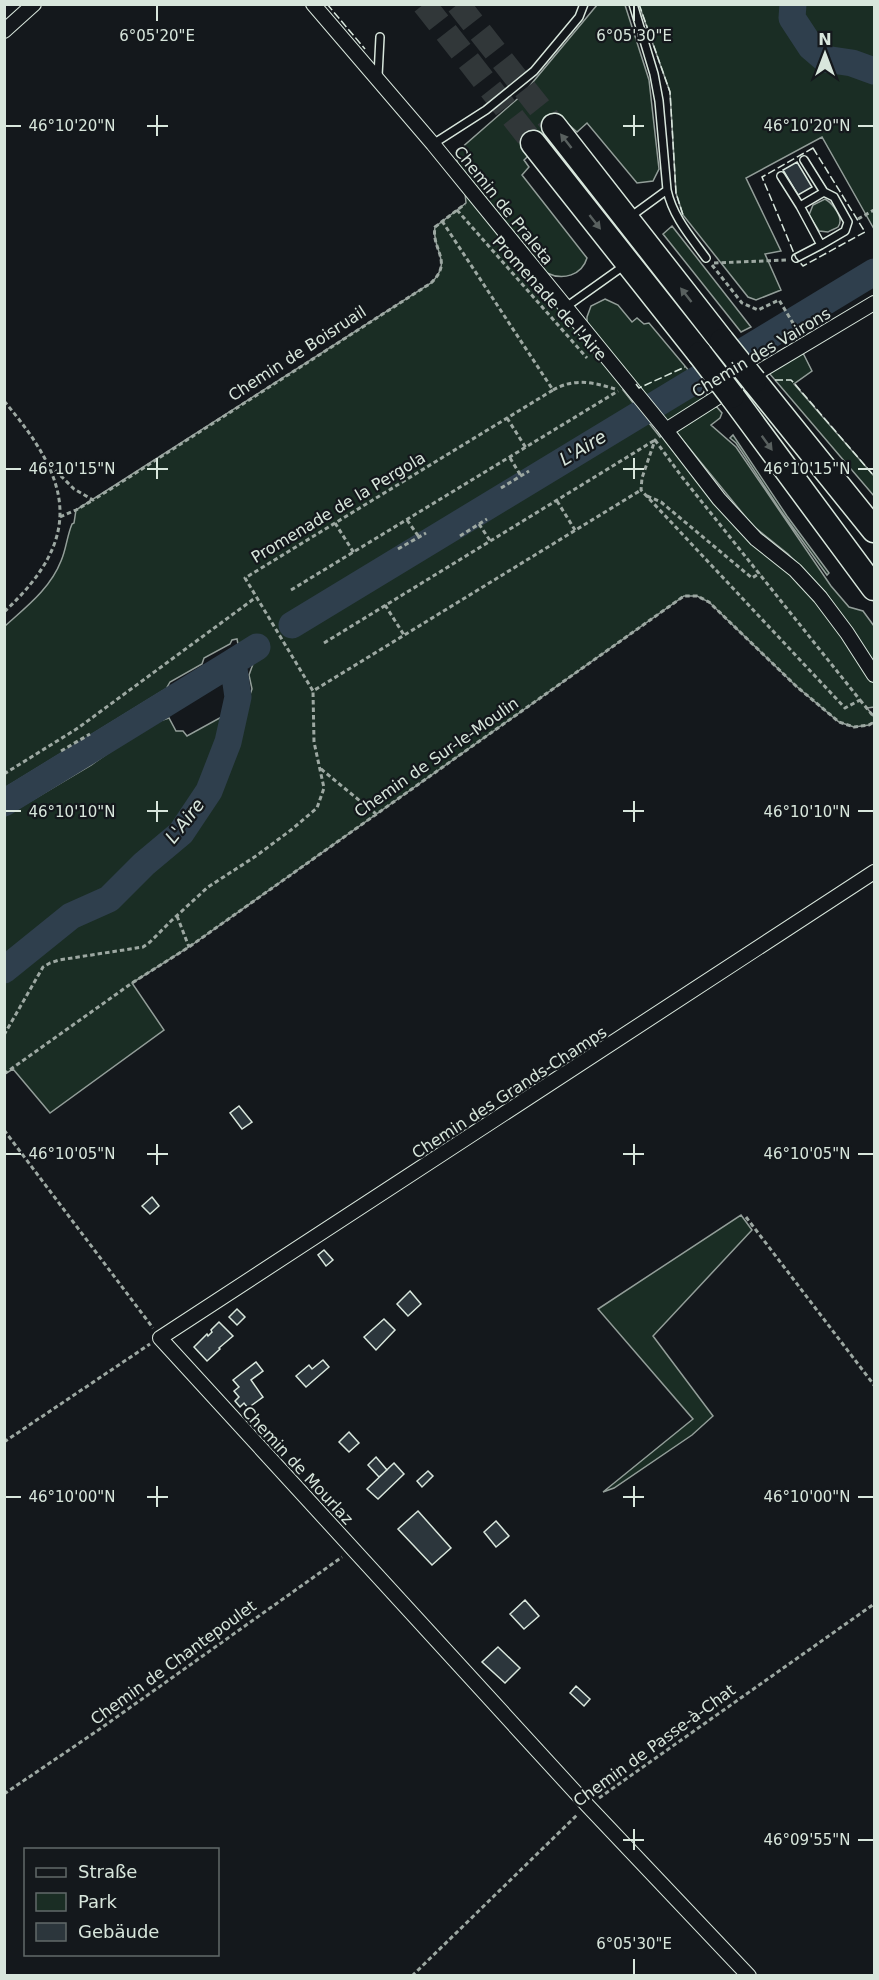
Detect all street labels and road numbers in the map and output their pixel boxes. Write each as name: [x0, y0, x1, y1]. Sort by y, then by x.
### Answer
street label: Chemin de Praleta: [450, 142, 557, 269]
street label: Promenade de l'Aire: [489, 232, 611, 365]
street label: Chemin de Boisruail: [225, 302, 370, 405]
street label: Chemin des Vairons: [689, 304, 834, 401]
street label: Promenade de la Pergola: [248, 448, 429, 567]
street label: Chemin de Sur-le-Moulin: [351, 693, 522, 821]
street label: Chemin des Grands-Champs: [408, 1022, 610, 1163]
street label: Chemin de Mourlaz: [238, 1402, 357, 1528]
street label: Chemin de Chantepoulet: [87, 1596, 260, 1729]
street label: Chemin de Passe-à-Chat: [570, 1680, 739, 1811]

